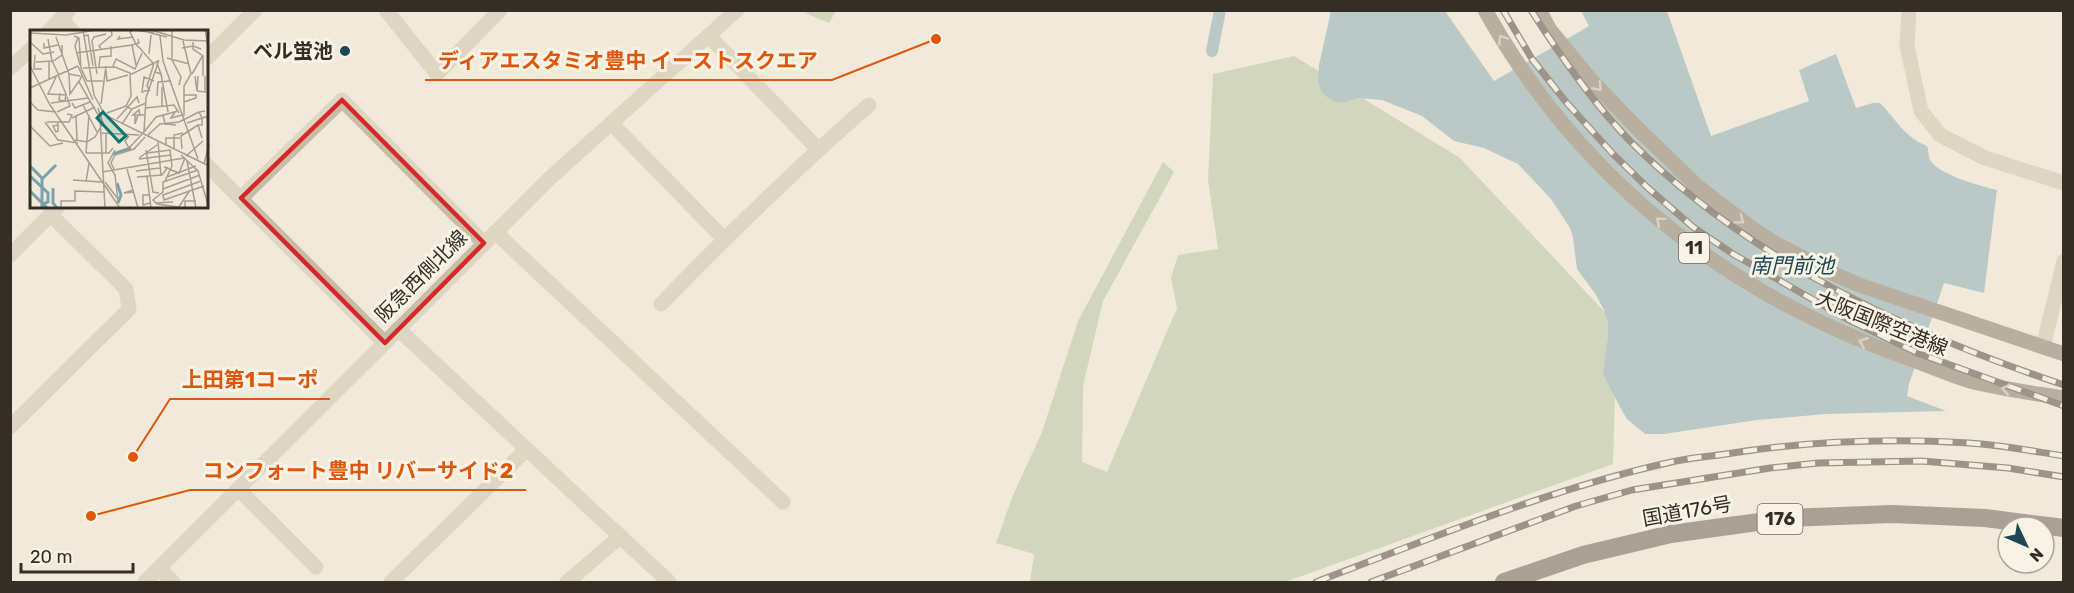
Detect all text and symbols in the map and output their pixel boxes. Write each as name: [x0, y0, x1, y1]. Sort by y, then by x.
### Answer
inset map: [30, 30, 208, 208]
one-way arrow: [1498, 34, 1509, 45]
place label: ベル蛍池: [253, 39, 333, 63]
callout: ディアエスタミオ豊中 イーストスクエア: [425, 41, 832, 80]
marker: ベル蛍池: [338, 44, 352, 58]
text: ディアエスタミオ豊中 イーストスクエア: [438, 48, 818, 73]
one-way arrow: [1590, 80, 1601, 91]
one-way arrow: [1734, 213, 1745, 224]
one-way arrow: [1656, 217, 1667, 228]
street label: 阪急西側北線: [370, 225, 472, 327]
road number: 11: [1679, 233, 1709, 263]
water label: 南門前池: [1750, 253, 1836, 278]
street label: 大阪国際空港線: [1813, 286, 1951, 360]
one-way arrow: [1858, 337, 1869, 349]
callout: 上田第1コーポ: [170, 360, 330, 399]
text: 上田第1コーポ: [182, 367, 318, 392]
one-way arrow: [2001, 383, 2011, 396]
callout: コンフォート豊中 リバーサイド2: [190, 451, 526, 490]
text: コンフォート豊中 リバーサイド2: [202, 458, 514, 483]
street label: 国道176号: [1640, 491, 1734, 531]
road number: 176: [1758, 504, 1802, 534]
north arrow: [1996, 515, 2056, 575]
scale bar: [21, 536, 134, 574]
text: N: [2026, 544, 2047, 566]
text: 20 m: [30, 546, 72, 568]

